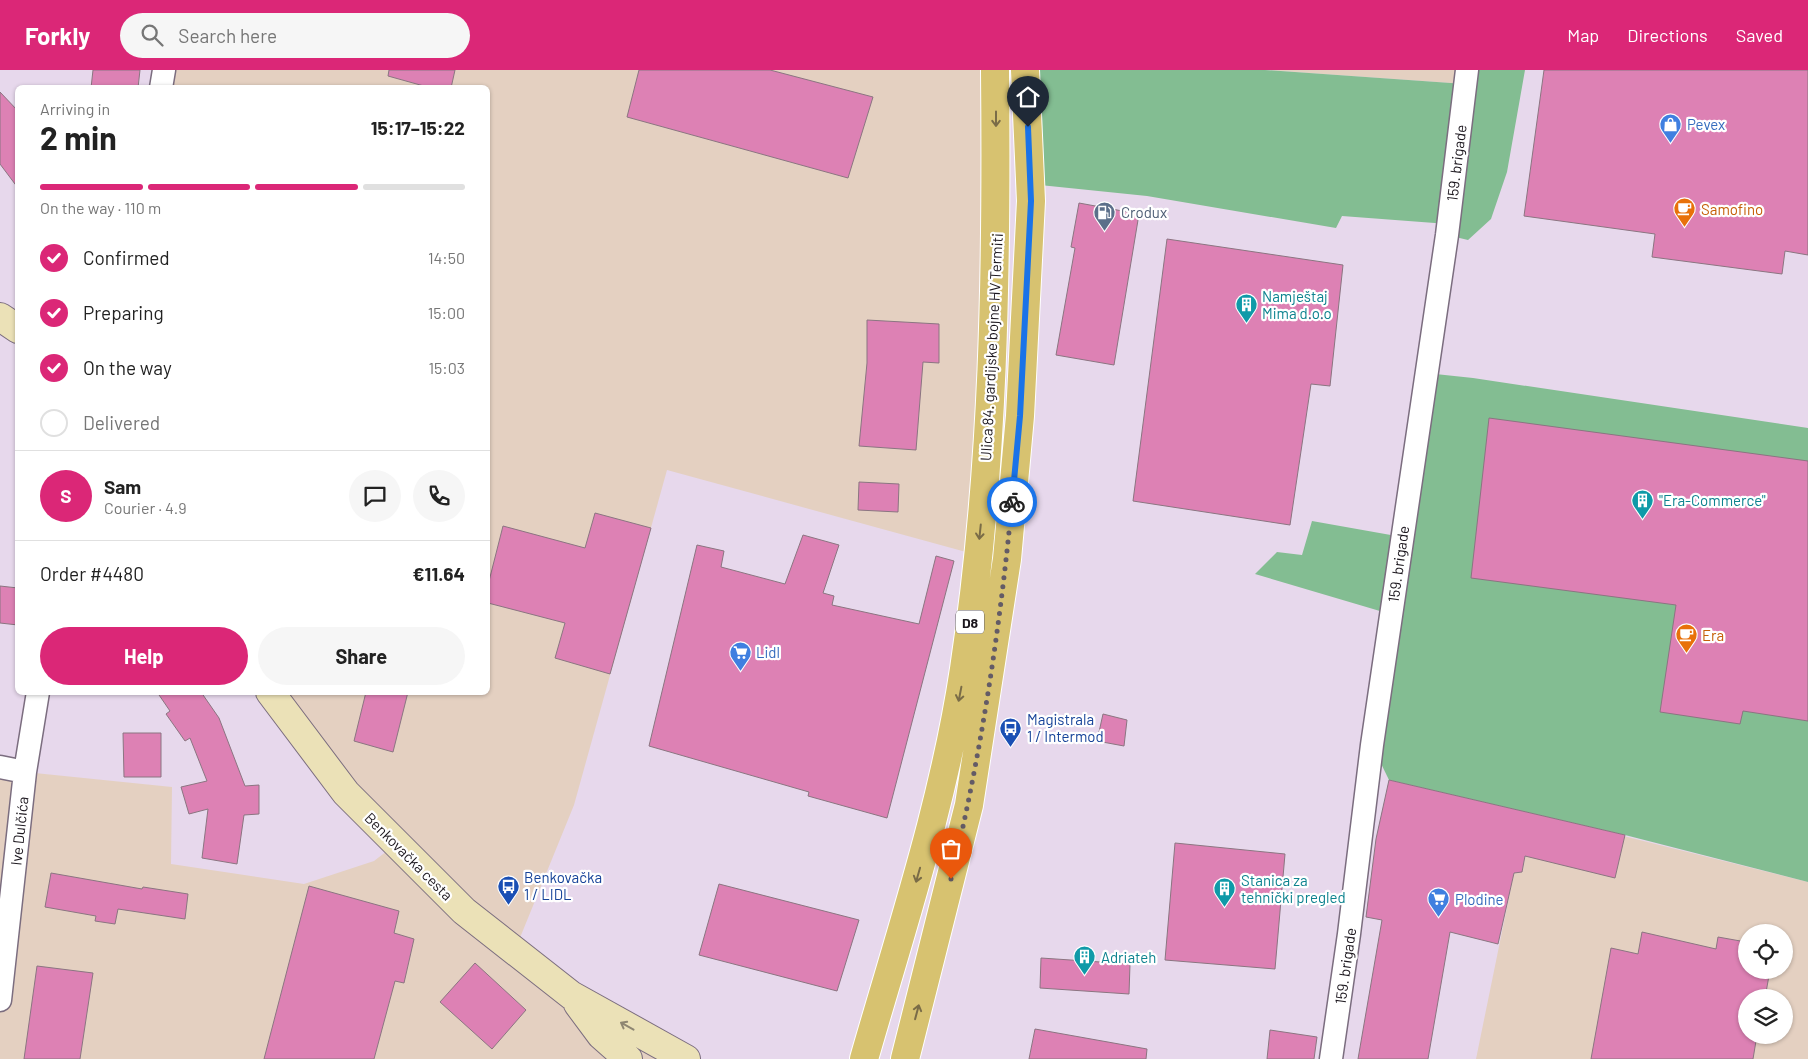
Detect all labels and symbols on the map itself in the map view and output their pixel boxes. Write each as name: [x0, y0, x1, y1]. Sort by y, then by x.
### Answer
pin: [1007, 76, 1049, 127]
one-way arrow: [991, 110, 1001, 126]
shop icon: Pevex: [1659, 112, 1683, 143]
place label: Pevex: [1687, 115, 1725, 133]
street label: 159. brigade: [1442, 124, 1470, 202]
cafe icon: Samofino: [1673, 197, 1697, 228]
fuel station icon: Crodux: [1093, 200, 1117, 231]
place label: Samofino: [1701, 200, 1763, 218]
place label: Crodux: [1121, 203, 1167, 221]
street label: Ulica 84. gardijske bojne HV Termiti: [976, 233, 1006, 461]
place label: Namještaj Mima d.o.o: [1262, 287, 1332, 322]
building icon: Namještaj Mima d.o.o: [1234, 293, 1258, 324]
courier: [987, 477, 1037, 527]
building icon: "Era-Commerce": [1631, 488, 1655, 519]
place label: "Era-Commerce": [1659, 491, 1766, 509]
one-way arrow: [975, 524, 985, 540]
street label: 159. brigade: [1384, 524, 1412, 604]
road number: D8: [956, 610, 984, 634]
cafe icon: Era: [1674, 623, 1698, 654]
place label: Era: [1702, 626, 1724, 644]
supermarket icon: Lidl: [728, 640, 752, 671]
place label: Lidl: [756, 643, 780, 661]
one-way arrow: [954, 685, 964, 701]
place label: Magistrala 1 / Intermod: [1027, 710, 1104, 745]
bus stop icon: Magistrala 1 / Intermod: [999, 716, 1023, 747]
street label: Ive Dulčića: [6, 796, 32, 866]
street label: Benkovačka cesta: [361, 808, 457, 904]
pin: [930, 828, 972, 879]
one-way arrow: [912, 867, 922, 883]
place label: Benkovačka 1 / LIDL: [524, 868, 602, 903]
place label: Stanica za tehnički pregled: [1241, 871, 1346, 906]
bus stop icon: Benkovačka 1 / LIDL: [496, 874, 520, 905]
building icon: Stanica za tehnički pregled: [1213, 877, 1237, 908]
supermarket icon: Plodine: [1427, 887, 1451, 918]
place label: Plodine: [1455, 890, 1504, 908]
street label: 159. brigade: [1331, 926, 1359, 1006]
building icon: Adriateh: [1073, 945, 1097, 976]
place label: Adriateh: [1101, 948, 1156, 966]
one-way arrow: [913, 1004, 922, 1020]
one-way arrow: [620, 1021, 635, 1030]

